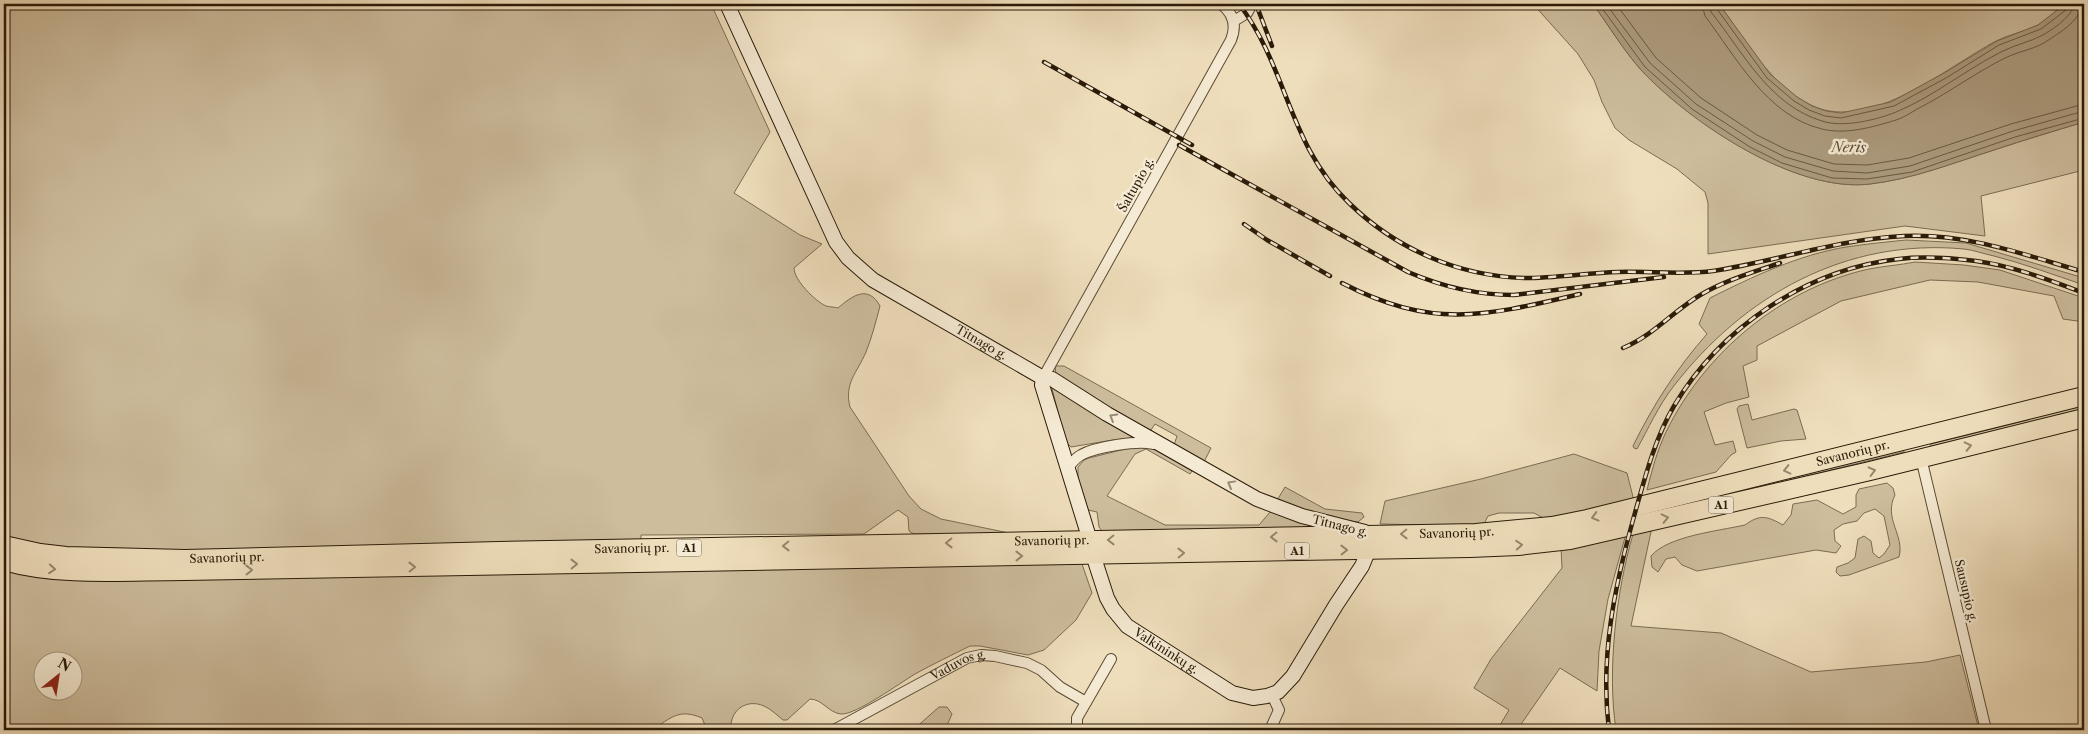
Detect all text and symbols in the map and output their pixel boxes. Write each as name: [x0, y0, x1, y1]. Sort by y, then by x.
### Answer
water label: Neris: [1831, 138, 1867, 156]
street label: Šaltupio g.: [1114, 155, 1157, 215]
street label: Titnago g.: [953, 321, 1010, 363]
one-way arrow: [1110, 414, 1119, 424]
street label: Savanorių pr.: [1814, 436, 1891, 469]
one-way arrow: [1964, 441, 1973, 452]
one-way arrow: [1782, 464, 1791, 474]
one-way arrow: [1867, 466, 1875, 476]
one-way arrow: [1227, 480, 1236, 490]
road number: A1: [1708, 496, 1734, 514]
street label: Titnago g.: [1311, 511, 1370, 540]
one-way arrow: [1591, 512, 1599, 522]
one-way arrow: [1660, 513, 1669, 524]
street label: Savanorių pr.: [1419, 523, 1495, 541]
one-way arrow: [1400, 529, 1408, 540]
street label: Savanorių pr.: [1014, 532, 1089, 549]
one-way arrow: [1269, 532, 1277, 542]
one-way arrow: [1107, 535, 1114, 545]
one-way arrow: [944, 538, 952, 548]
street label: Savanorių pr.: [594, 540, 669, 556]
road number: A1: [676, 540, 702, 556]
one-way arrow: [1515, 540, 1523, 551]
one-way arrow: [782, 541, 790, 551]
road number: A1: [1284, 542, 1310, 560]
one-way arrow: [1340, 545, 1348, 555]
one-way arrow: [1178, 548, 1185, 558]
street label: Savanorių pr.: [189, 549, 265, 566]
one-way arrow: [1015, 551, 1023, 562]
street label: Sausupio g.: [1952, 558, 1981, 624]
one-way arrow: [570, 559, 578, 569]
one-way arrow: [408, 562, 416, 572]
one-way arrow: [48, 563, 56, 574]
one-way arrow: [246, 565, 253, 575]
street label: Valkininkų g.: [1131, 624, 1202, 677]
street label: Vaduvos g.: [927, 647, 987, 684]
north arrow: [32, 652, 82, 702]
text: N: [55, 654, 74, 676]

